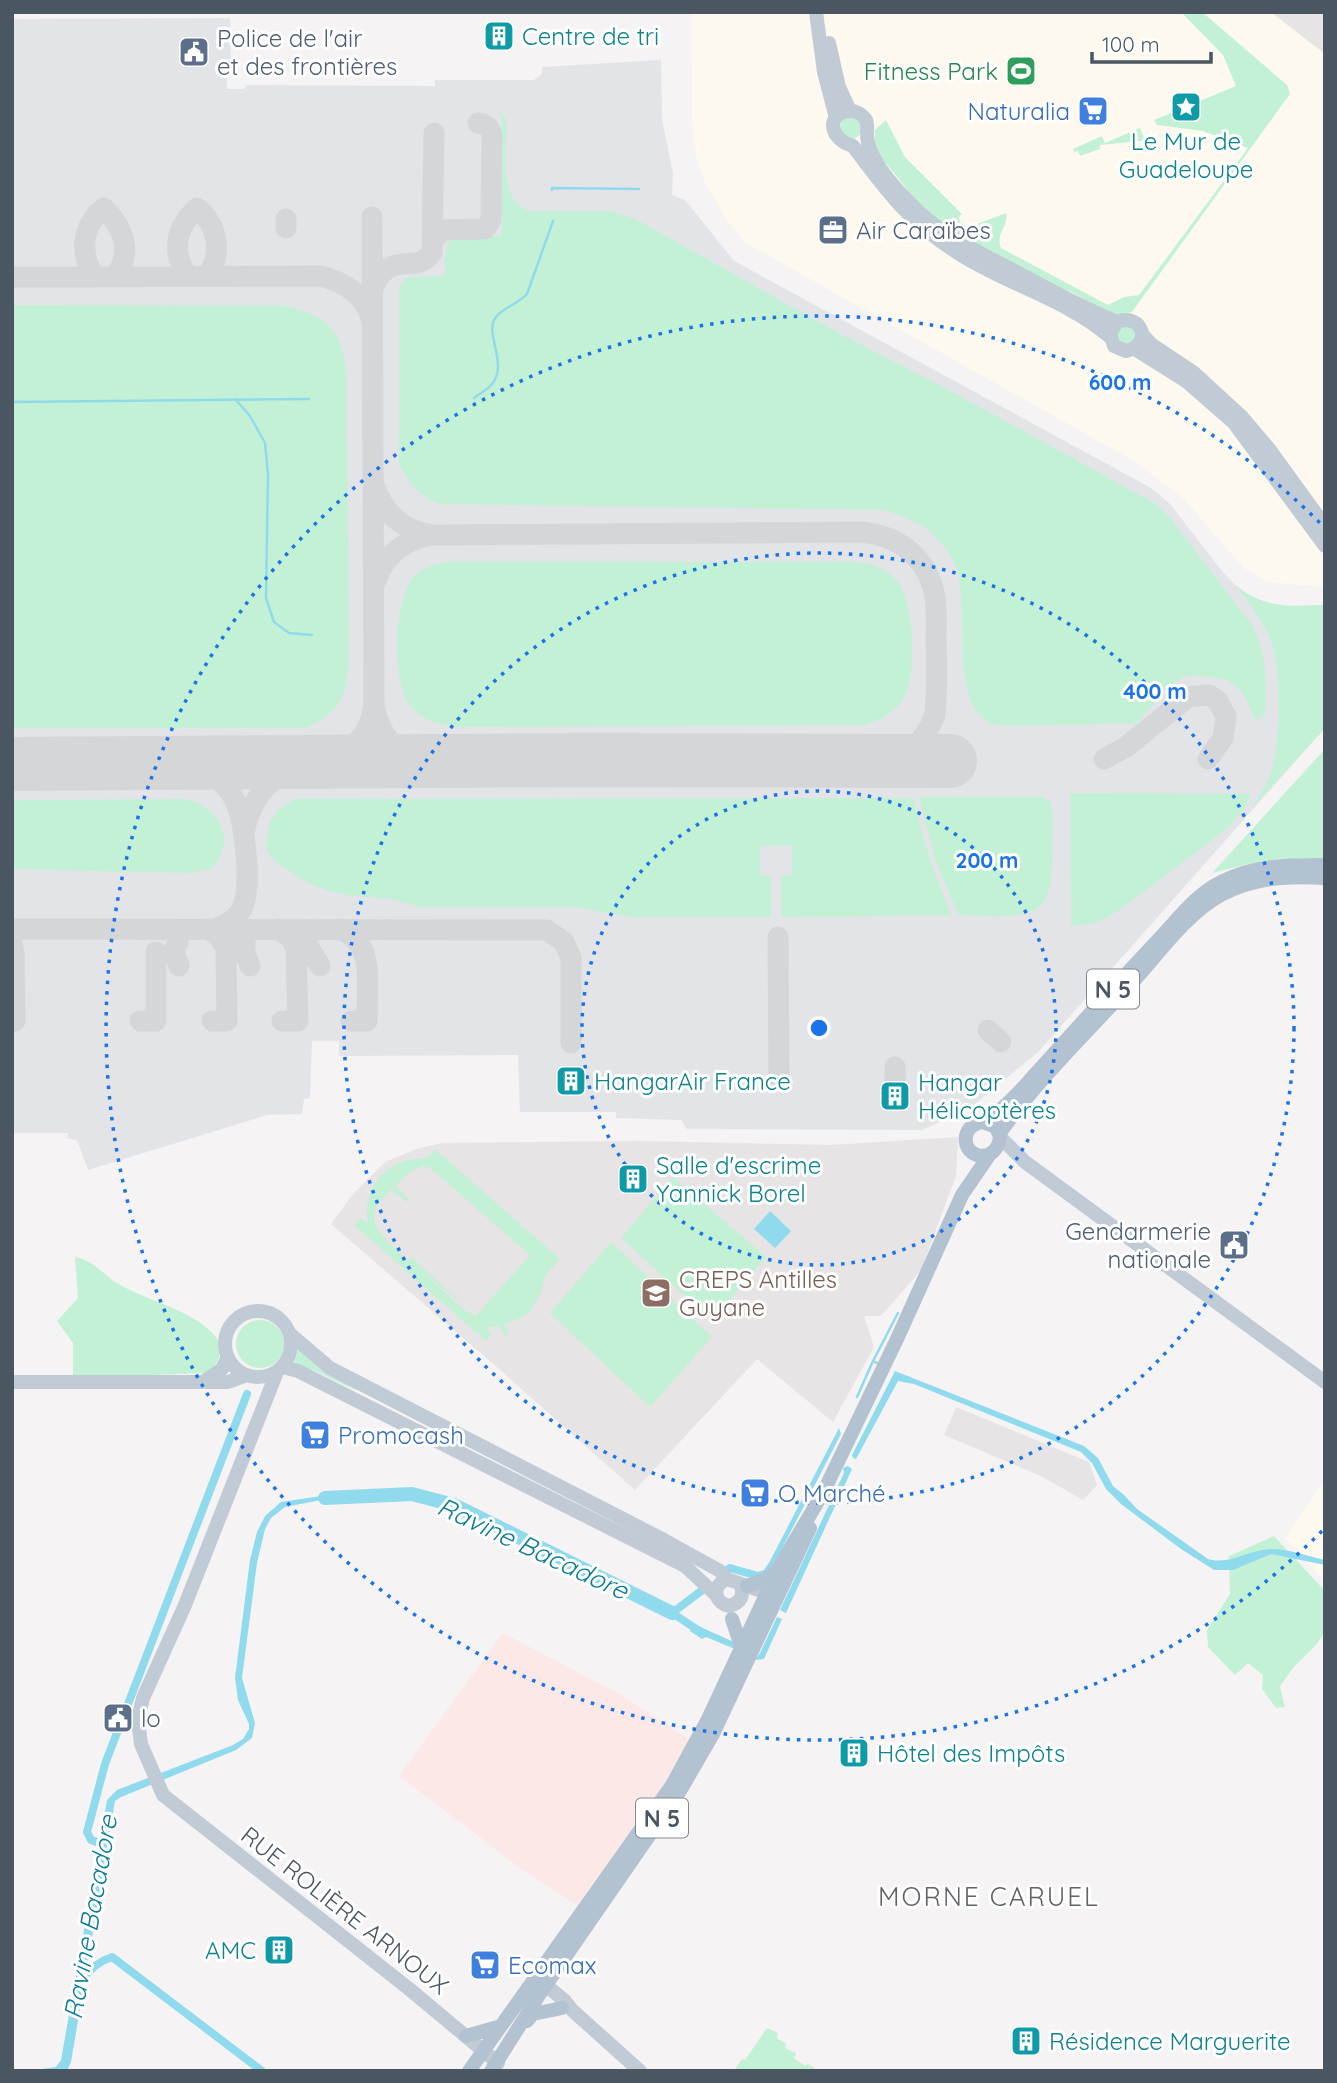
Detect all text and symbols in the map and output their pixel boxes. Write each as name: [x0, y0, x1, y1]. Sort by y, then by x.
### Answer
building icon: Centre de tri: [482, 19, 516, 53]
place label: Centre de tri: [522, 21, 659, 51]
scale bar: [1092, 21, 1211, 65]
place label: Police de l'air et des frontières: [217, 23, 397, 81]
text: 100 m: [1102, 31, 1160, 57]
public building icon: Police de l'air et des frontières: [177, 35, 211, 69]
sports icon: Fitness Park: [1004, 54, 1038, 88]
place label: Fitness Park: [864, 56, 998, 86]
place icon: Le Mur de Guadeloupe: [1169, 90, 1203, 124]
supermarket icon: Naturalia: [1076, 94, 1110, 128]
place label: Naturalia: [967, 96, 1070, 126]
place label: Le Mur de Guadeloupe: [1119, 126, 1253, 184]
office icon: Air Caraïbes: [816, 213, 850, 247]
place label: Air Caraïbes: [856, 215, 991, 245]
text: 600 m: [1089, 369, 1151, 395]
text: 400 m: [1123, 678, 1187, 704]
text: 200 m: [956, 847, 1018, 873]
road number: N 5: [1087, 970, 1139, 1008]
centre of rings: [807, 1016, 831, 1040]
building icon: HangarAir France: [554, 1064, 588, 1098]
place label: HangarAir France: [594, 1066, 791, 1096]
place label: Hangar Hélicoptères: [918, 1067, 1056, 1125]
building icon: Hangar Hélicoptères: [878, 1079, 912, 1113]
place label: Salle d'escrime Yannick Borel: [656, 1150, 821, 1208]
building icon: Salle d'escrime Yannick Borel: [616, 1162, 650, 1196]
place label: Gendarmerie nationale: [1065, 1216, 1211, 1274]
public building icon: Gendarmerie nationale: [1217, 1228, 1251, 1262]
place label: CREPS Antilles Guyane: [679, 1264, 837, 1322]
school or university icon: CREPS Antilles Guyane: [639, 1276, 673, 1310]
supermarket icon: Promocash: [298, 1418, 332, 1452]
place label: Promocash: [338, 1420, 464, 1450]
supermarket icon: O Marché: [738, 1476, 772, 1510]
place label: O Marché: [778, 1478, 886, 1508]
water label: Ravine Bacadore: [432, 1489, 635, 1607]
public building icon: lo: [101, 1701, 135, 1735]
place label: lo: [141, 1703, 161, 1733]
building icon: Hôtel des Impôts: [837, 1736, 871, 1770]
place label: Hôtel des Impôts: [877, 1738, 1065, 1768]
road number: N 5: [636, 1798, 688, 1838]
water label: Ravine Bacadore: [56, 1811, 124, 2022]
street label: RUE ROLIÈRE ARNOUX: [235, 1820, 455, 2000]
district label: MORNE CARUEL: [878, 1880, 1100, 1913]
building icon: AMC: [262, 1933, 296, 1967]
place label: AMC: [205, 1935, 256, 1965]
supermarket icon: Ecomax: [468, 1948, 502, 1982]
place label: Ecomax: [508, 1950, 597, 1980]
building icon: Résidence Marguerite: [1009, 2024, 1043, 2058]
place label: Résidence Marguerite: [1049, 2026, 1291, 2056]

